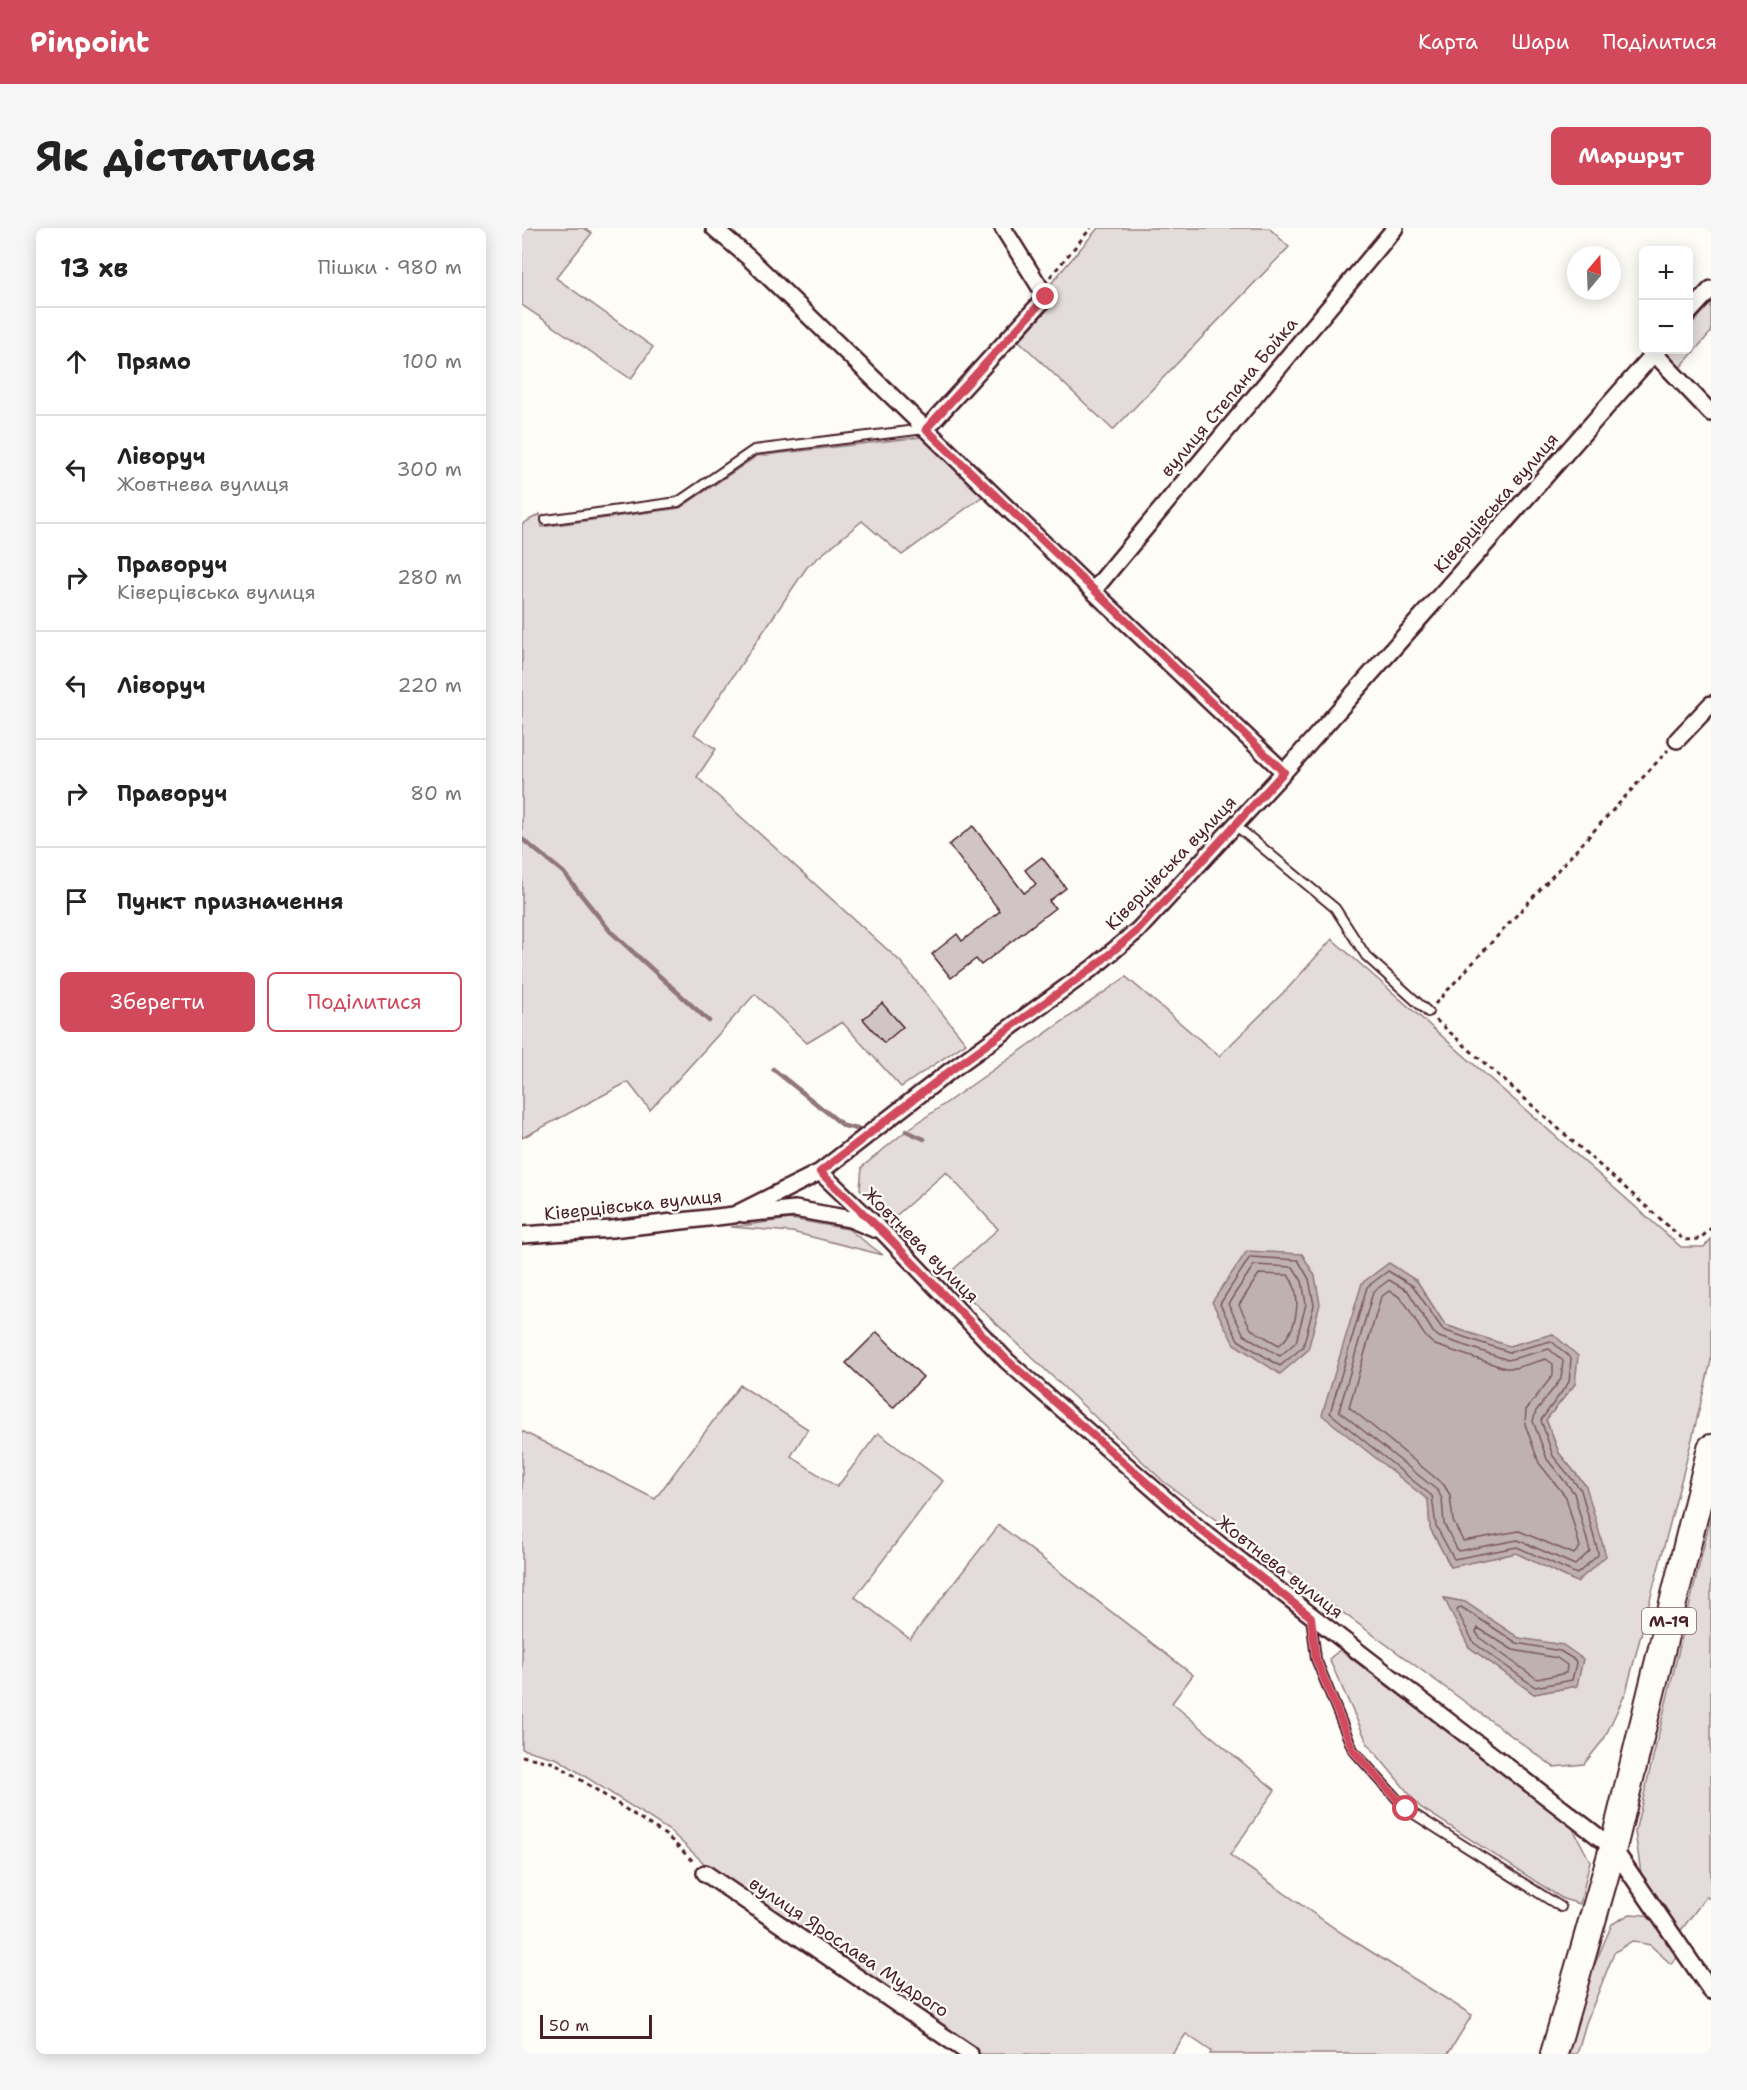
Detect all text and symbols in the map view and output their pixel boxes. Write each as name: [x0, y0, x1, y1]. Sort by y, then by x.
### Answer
text: Pinpoint: [30, 23, 149, 61]
text: Карта: [1418, 28, 1478, 56]
text: Шари: [1511, 28, 1569, 56]
text: Поділитися: [1602, 28, 1717, 56]
button: Маршрут: [1551, 127, 1711, 185]
text: Як дістатися: [36, 128, 316, 184]
north arrow: [1567, 246, 1621, 300]
map controls: [1639, 246, 1693, 354]
button: +: [1639, 246, 1693, 300]
text: 13 хв: [60, 250, 128, 285]
text: Пішки · 980 m: [318, 254, 462, 280]
route end: [1032, 283, 1058, 309]
button: −: [1639, 300, 1693, 354]
street label: вулиця Степана Бойка: [1155, 312, 1303, 482]
icon: ahead: [60, 345, 93, 378]
text: Прямо: [117, 347, 191, 376]
text: 100 m: [402, 348, 462, 374]
street label: Ківерцівська вулиця: [1428, 428, 1564, 578]
text: Ліворуч: [117, 442, 205, 471]
icon: left: [60, 453, 93, 486]
text: 300 m: [396, 456, 462, 482]
text: Жовтнева вулиця: [117, 471, 289, 497]
text: Праворуч: [117, 550, 227, 579]
icon: right: [60, 561, 93, 594]
text: 280 m: [397, 564, 462, 590]
text: Ківерцівська вулиця: [117, 579, 316, 605]
icon: left: [60, 669, 93, 702]
text: Ліворуч: [117, 671, 205, 700]
text: 220 m: [398, 672, 462, 698]
icon: right: [60, 777, 93, 810]
text: Праворуч: [117, 779, 227, 808]
text: 80 m: [410, 780, 462, 806]
street label: Ківерцівська вулиця: [1100, 790, 1242, 936]
icon: arrive: [60, 885, 93, 918]
text: Пункт призначення: [117, 887, 344, 916]
button: Зберегти: [60, 972, 255, 1032]
button: Поділитися: [267, 972, 462, 1032]
street label: Жовтнева вулиця: [858, 1182, 984, 1308]
street label: Ківерцівська вулиця: [543, 1184, 723, 1226]
street label: Жовтнева вулиця: [1212, 1510, 1348, 1624]
road number: М-19: [1642, 1608, 1696, 1634]
route start: [1392, 1795, 1418, 1821]
street label: вулиця Ярослава Мудрого: [744, 1871, 954, 2023]
scale bar: [540, 2012, 652, 2040]
text: 50 m: [549, 2015, 589, 2036]

